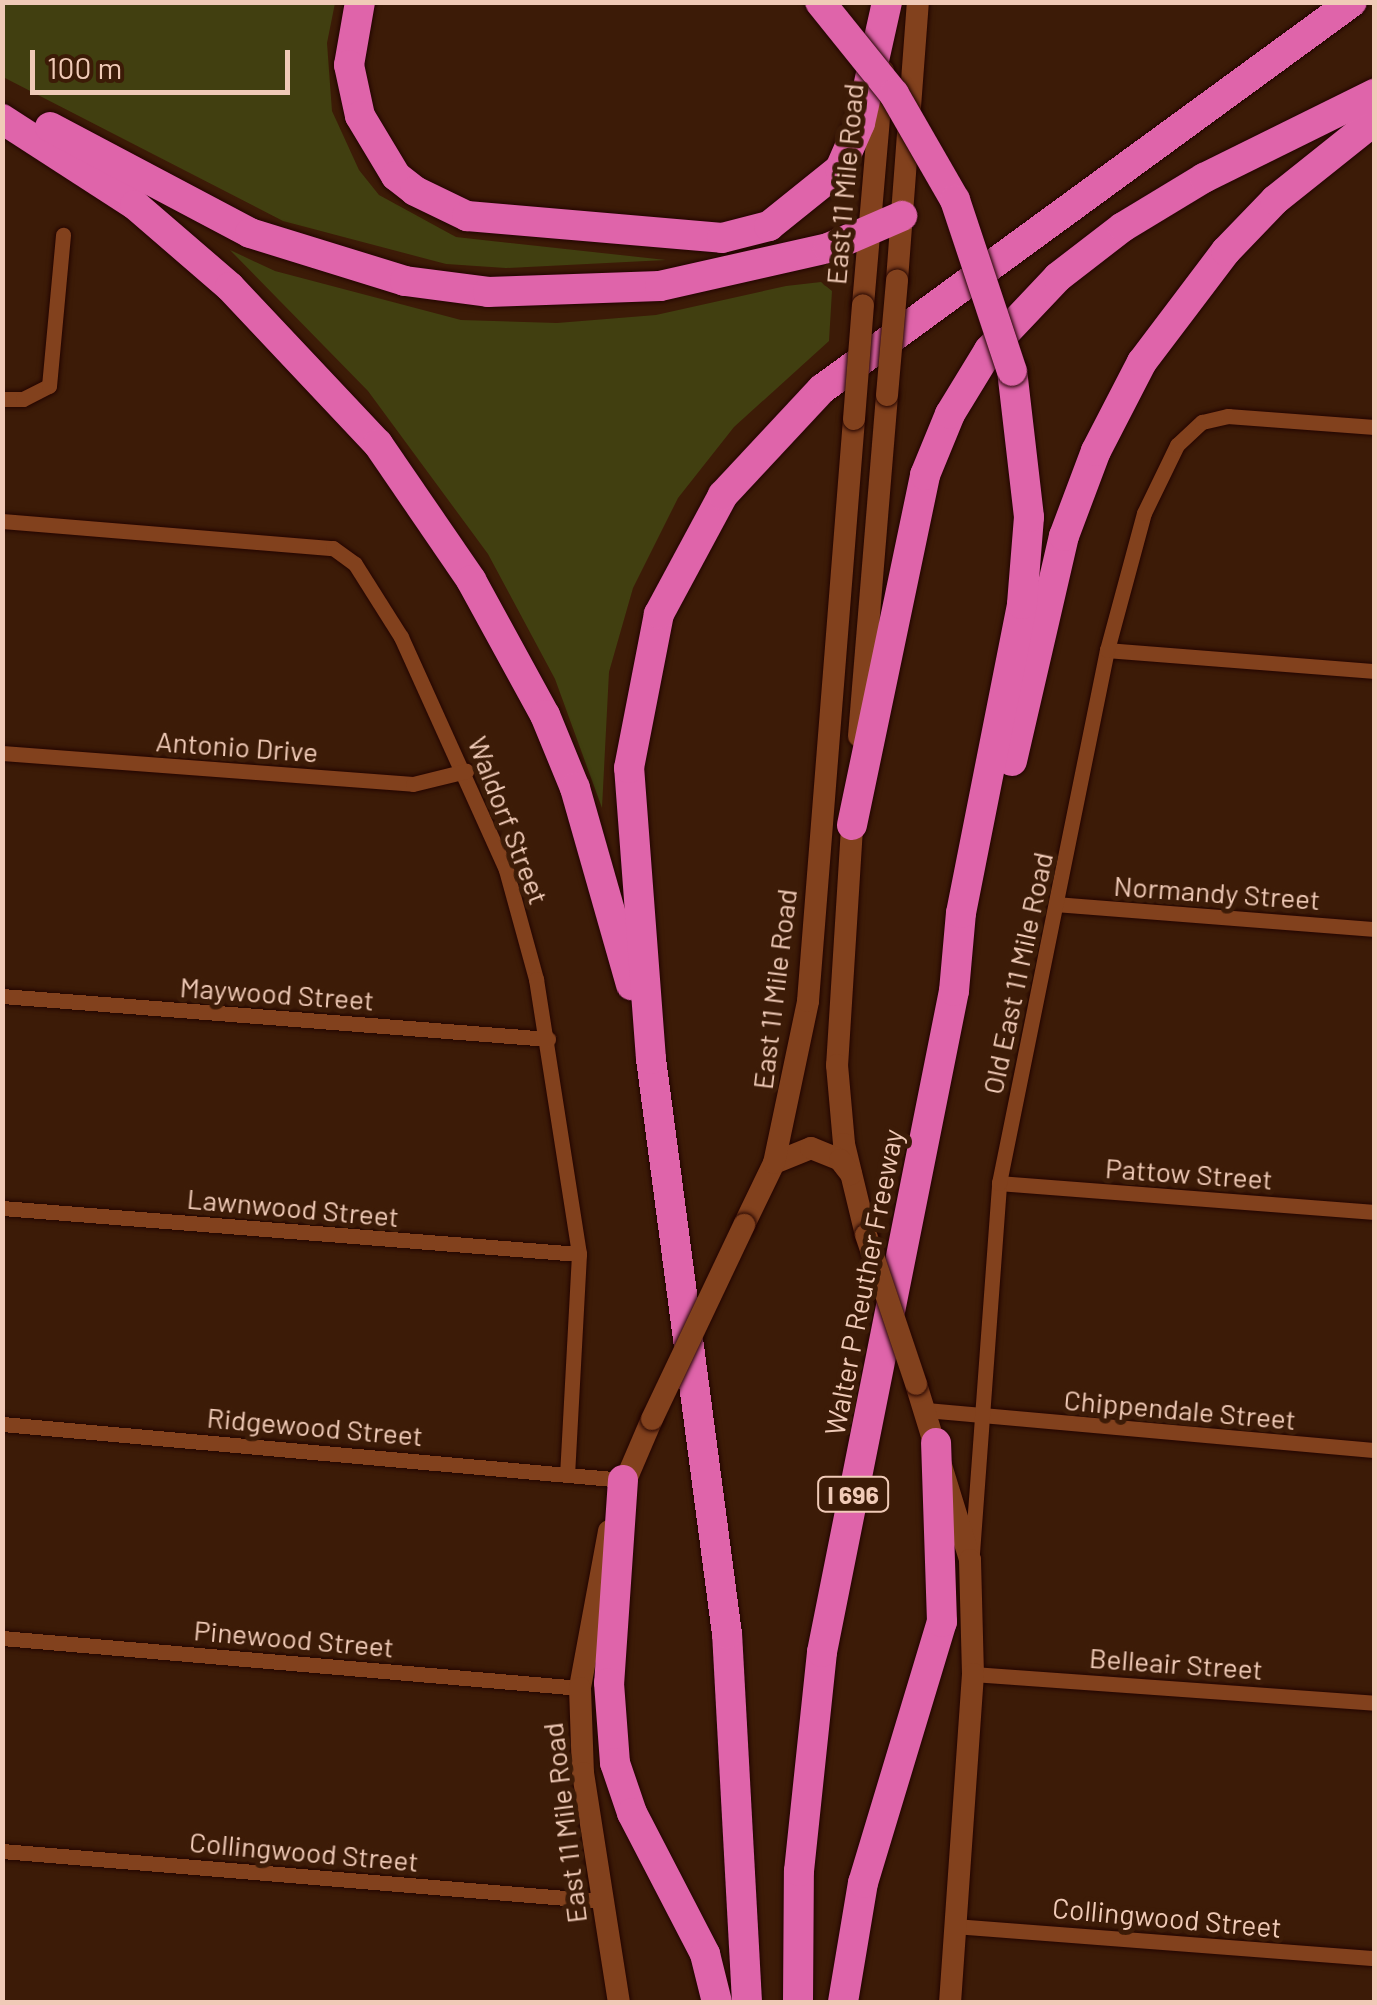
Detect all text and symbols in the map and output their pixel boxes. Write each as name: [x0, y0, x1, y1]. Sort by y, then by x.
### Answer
scale bar: [35, 30, 295, 92]
text: 100 m: [47, 49, 122, 85]
street label: East 11 Mile Road: [818, 82, 870, 286]
street label: Antonio Drive: [155, 724, 319, 768]
street label: Waldorf Street: [462, 731, 556, 909]
street label: Old East 11 Mile Road: [975, 849, 1059, 1097]
street label: Normandy Street: [1113, 868, 1321, 916]
street label: East 11 Mile Road: [745, 887, 803, 1091]
street label: Maywood Street: [179, 969, 375, 1017]
street label: Walter P Reuther Freeway: [817, 1126, 909, 1438]
street label: Pattow Street: [1104, 1150, 1274, 1196]
street label: Lawnwood Street: [186, 1181, 400, 1233]
street label: Chippendale Street: [1063, 1382, 1297, 1436]
street label: Ridgewood Street: [206, 1400, 424, 1452]
road number: I 696: [816, 1474, 890, 1514]
street label: Pinewood Street: [193, 1613, 395, 1663]
street label: Belleair Street: [1088, 1640, 1264, 1686]
street label: East 11 Mile Road: [535, 1721, 593, 1925]
street label: Collingwood Street: [188, 1824, 420, 1878]
street label: Collingwood Street: [1051, 1890, 1283, 1944]

